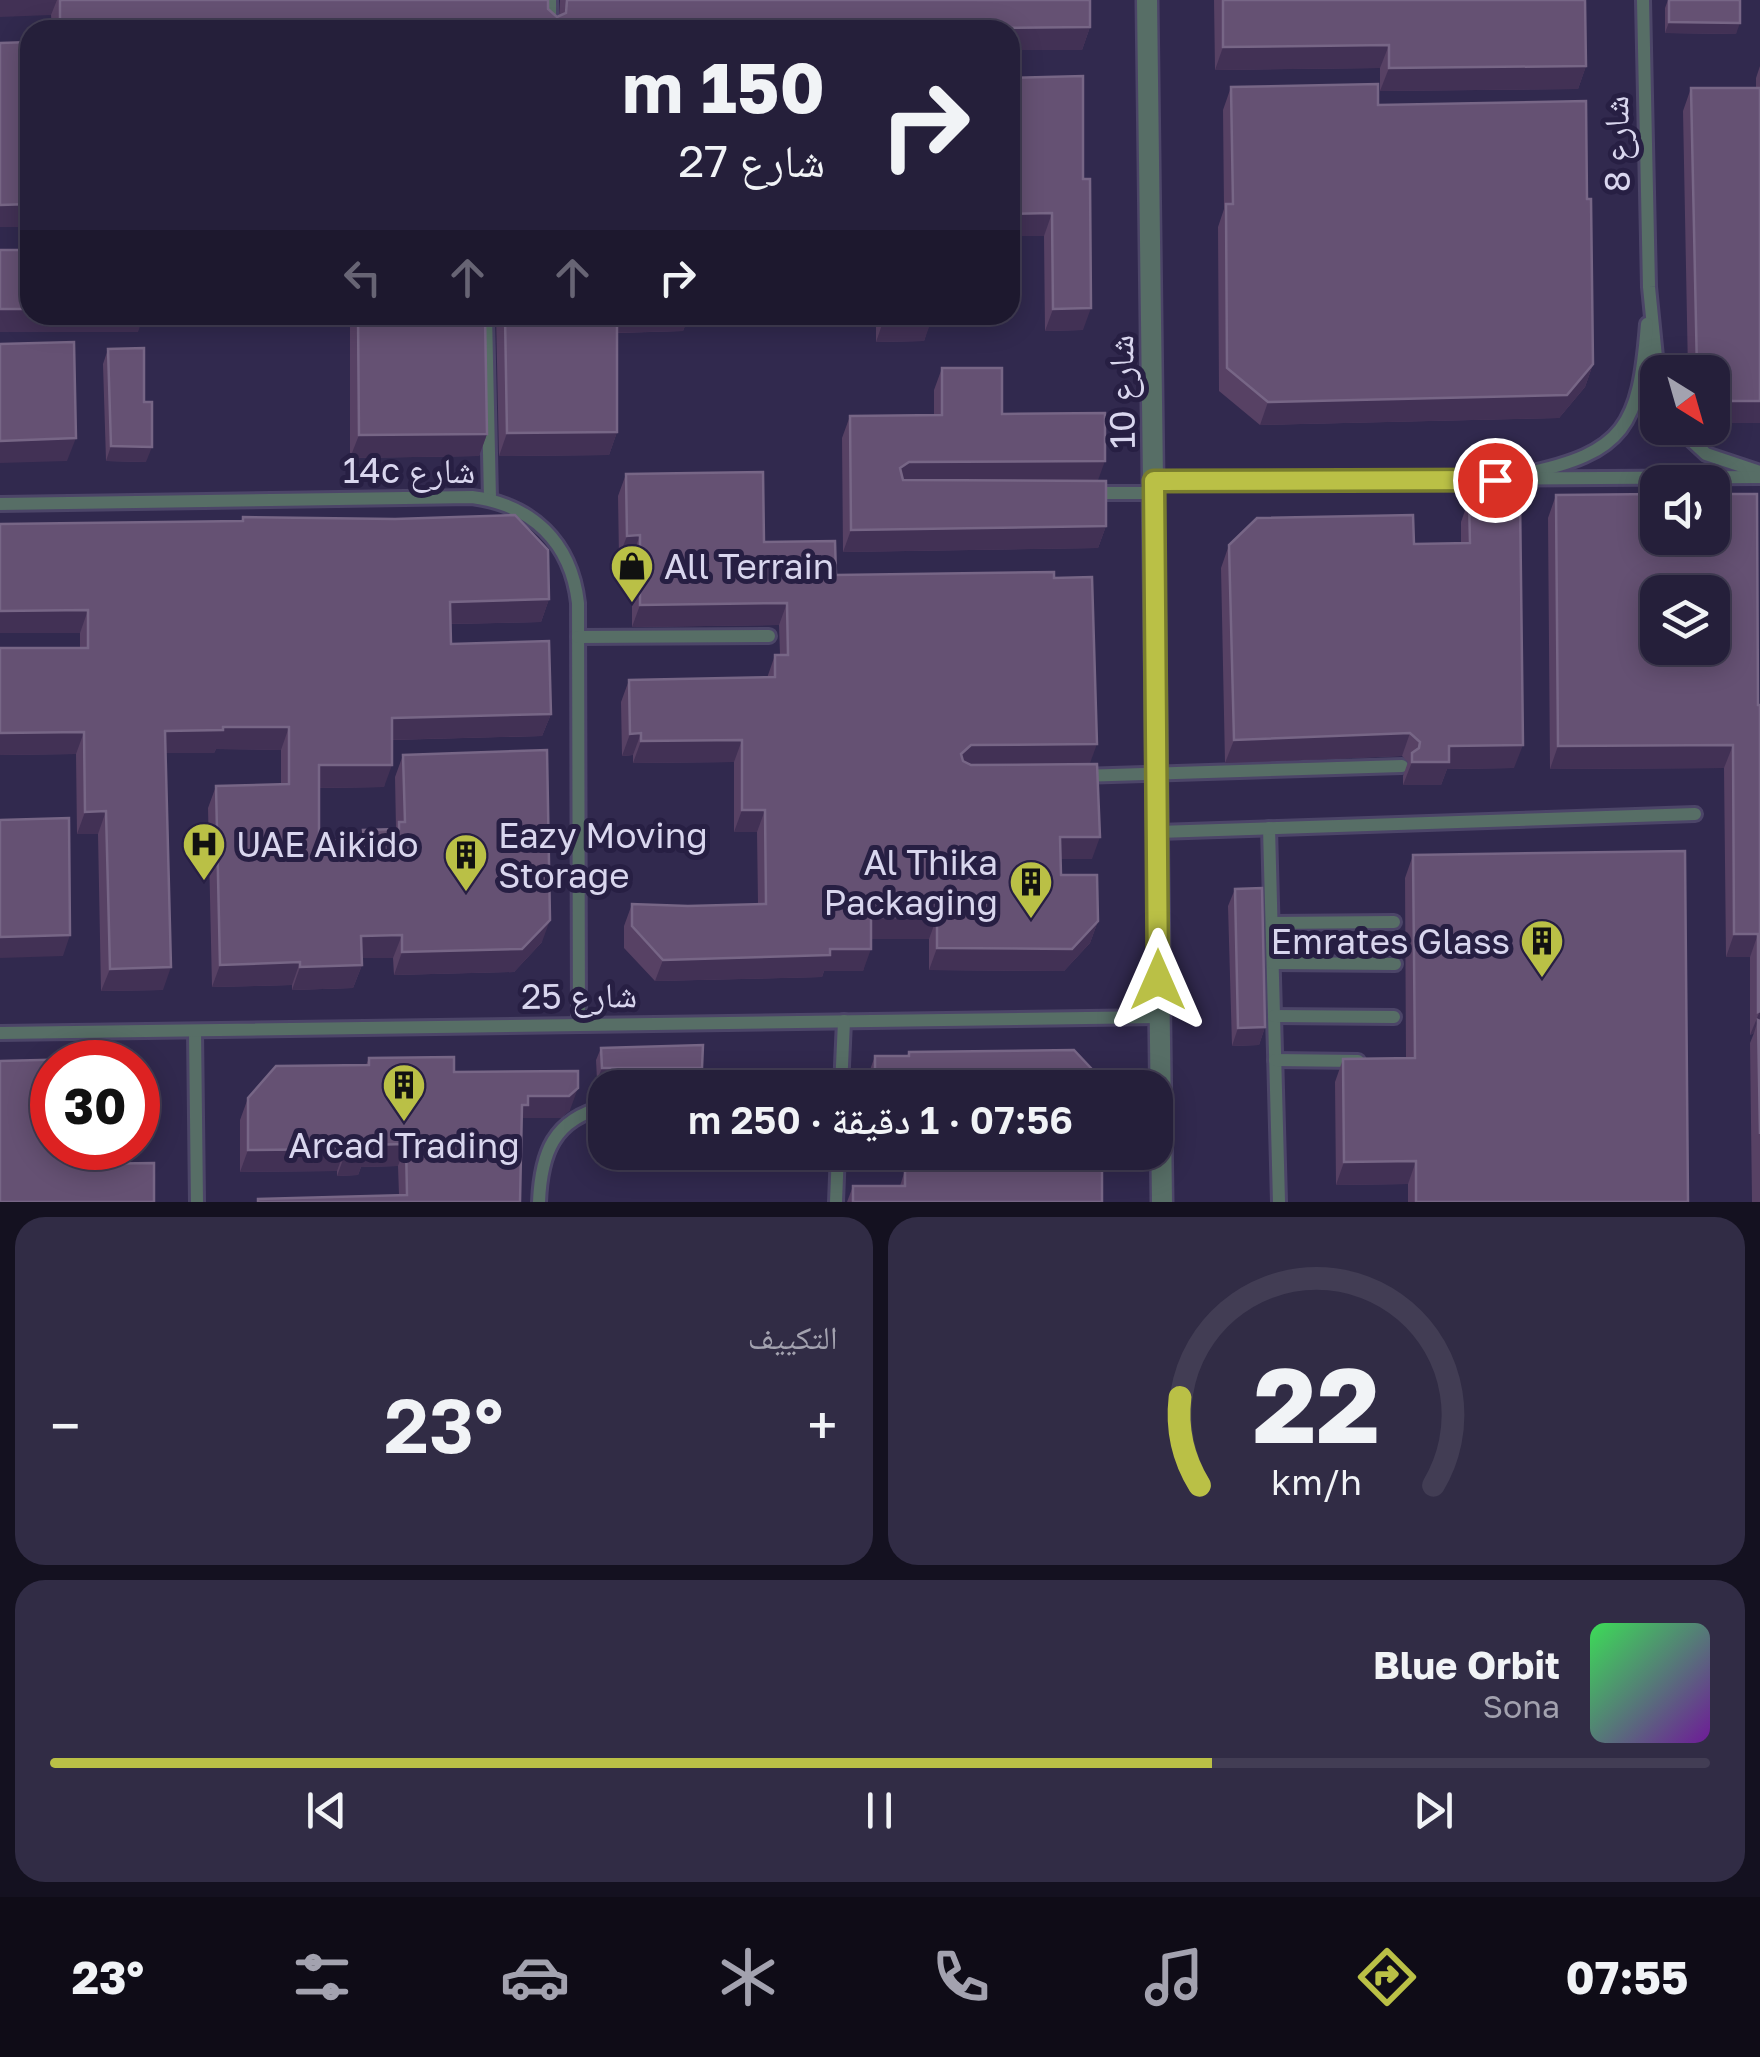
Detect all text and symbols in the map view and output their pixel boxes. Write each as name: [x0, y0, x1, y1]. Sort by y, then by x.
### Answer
text: 150 m: [622, 44, 825, 128]
icon: right: [860, 60, 990, 190]
street label: شارع 8: [1594, 95, 1640, 193]
text: شارع 27: [678, 133, 825, 187]
icon: left: [335, 250, 390, 305]
icon: ahead: [440, 250, 495, 305]
icon: ahead: [545, 250, 600, 305]
icon: right: [650, 250, 705, 305]
street label: شارع 10: [1099, 335, 1145, 449]
north arrow: [1640, 355, 1730, 445]
map controls: [1640, 355, 1730, 665]
pin: [1453, 438, 1538, 523]
street label: 14c شارع: [343, 449, 475, 493]
icon: arrive: [1468, 453, 1523, 508]
button: sound: [1640, 465, 1730, 555]
shop icon: All Terrain: [609, 543, 655, 604]
place label: All Terrain: [664, 545, 834, 587]
button: layers: [1640, 575, 1730, 665]
place label: Eazy Moving Storage: [498, 814, 708, 896]
hospital icon: UAE Aikido: [181, 821, 227, 882]
place label: UAE Aikido: [236, 823, 419, 865]
building icon: Eazy Moving Storage: [443, 832, 489, 893]
place label: Al Thika Packaging: [823, 841, 998, 923]
building icon: Al Thika Packaging: [1008, 859, 1054, 920]
building icon: Emrates Glass: [1519, 918, 1565, 979]
place label: Emrates Glass: [1271, 920, 1510, 962]
position arrow: [1106, 928, 1210, 1032]
street label: شارع 25: [521, 973, 637, 1019]
speed limit sign: 30: [30, 1040, 160, 1170]
building icon: Arcad Trading: [381, 1062, 427, 1123]
text: 07:56 · 1 دقيقة · 250 m: [688, 1097, 1073, 1142]
place label: Arcad Trading: [288, 1124, 520, 1166]
text: التكييف: [748, 1318, 838, 1356]
text: 22: [1253, 1341, 1380, 1466]
text: 23°: [384, 1379, 503, 1470]
text: −: [50, 1392, 80, 1458]
text: +: [807, 1392, 837, 1458]
text: km/h: [1271, 1460, 1362, 1503]
text: Blue Orbit: [1373, 1642, 1560, 1687]
text: Sona: [1483, 1687, 1560, 1725]
icon: previous: [299, 1783, 354, 1838]
icon: pause: [852, 1783, 907, 1838]
icon: next: [1406, 1783, 1461, 1838]
icon: filters: [287, 1942, 357, 2012]
icon: car: [500, 1942, 570, 2012]
icon: climate: [713, 1942, 783, 2012]
icon: phone: [926, 1942, 996, 2012]
icon: music: [1139, 1942, 1209, 2012]
icon: directions: [1352, 1942, 1422, 2012]
text: 23°: [72, 1950, 144, 2004]
text: 07:55: [1565, 1950, 1688, 2004]

